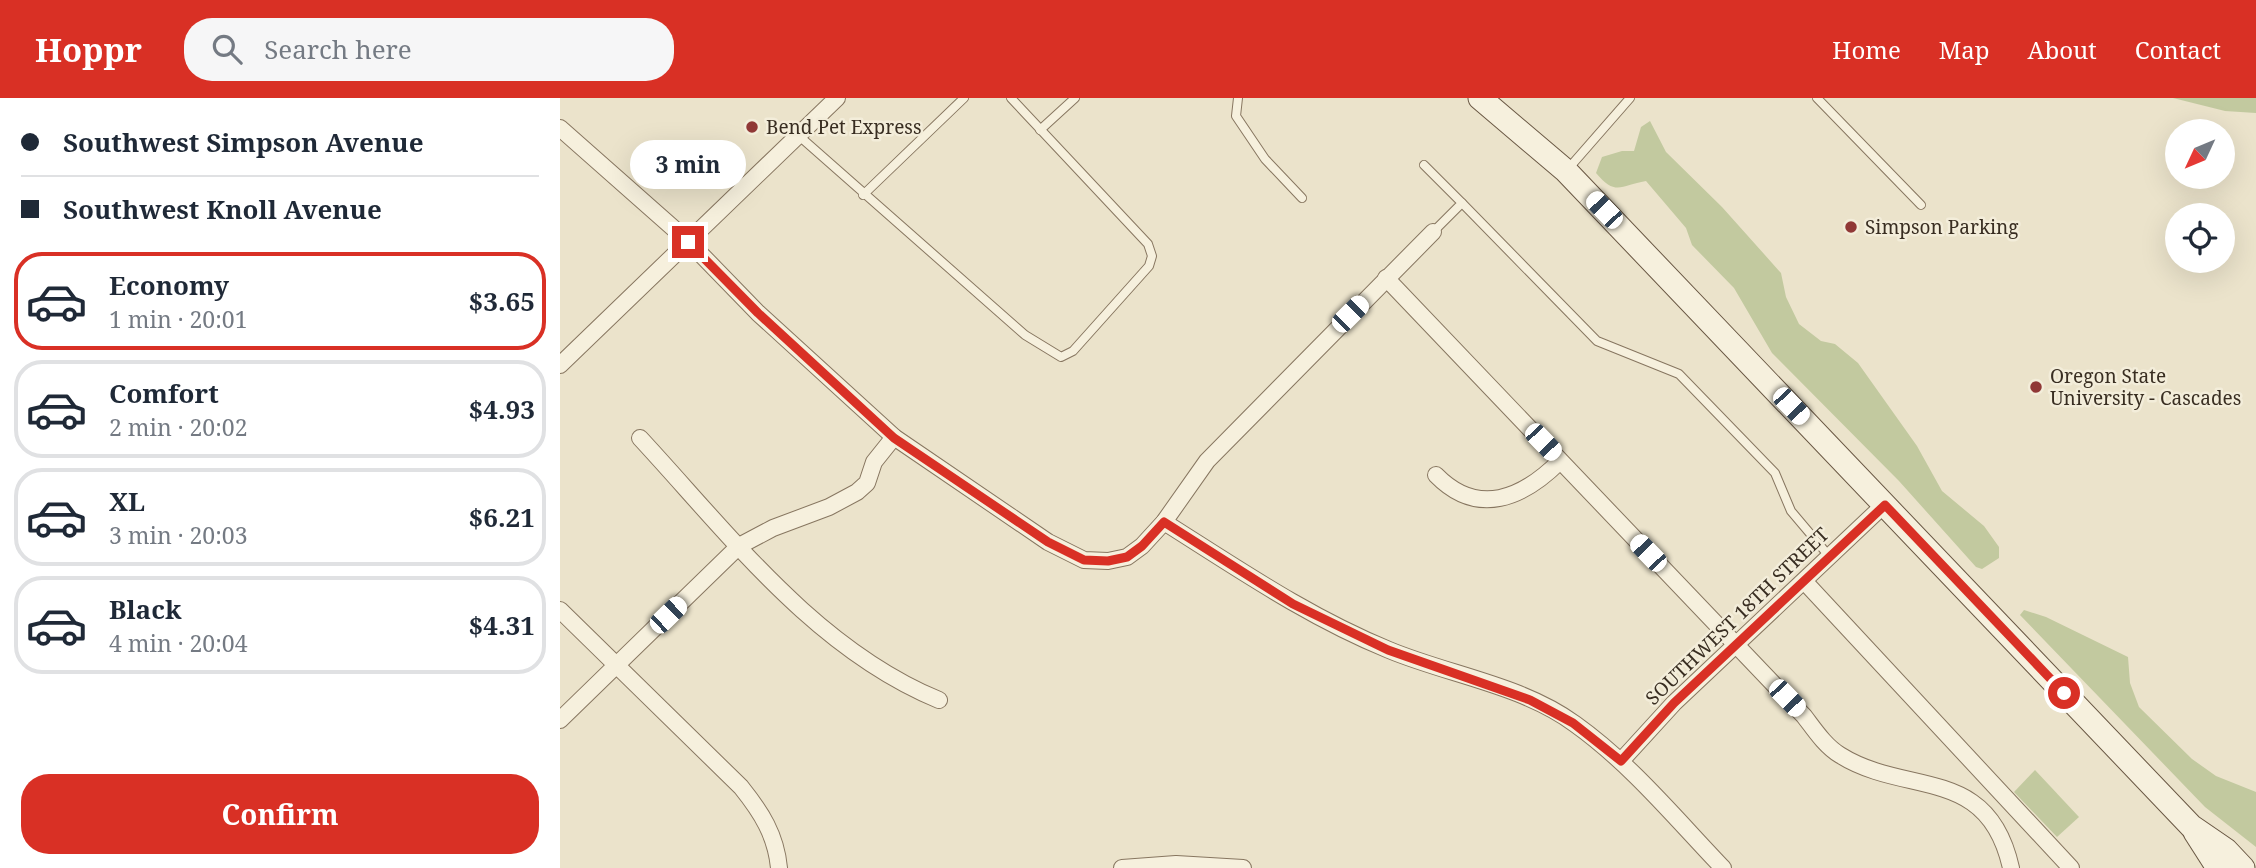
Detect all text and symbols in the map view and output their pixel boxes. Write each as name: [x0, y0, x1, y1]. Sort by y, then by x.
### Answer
search box: [184, 18, 674, 81]
text: Hoppr: [35, 27, 142, 72]
icon: search: [208, 30, 246, 68]
text: Search here: [264, 31, 412, 67]
text: Home: [1832, 33, 1901, 66]
text: Map: [1939, 33, 1990, 66]
text: About: [2028, 33, 2097, 66]
text: Contact: [2135, 33, 2221, 66]
place label: Bend Pet Express: [766, 114, 921, 140]
marker: Bend Pet Express: [744, 119, 760, 135]
north arrow: [2165, 119, 2235, 189]
map controls: [2165, 119, 2235, 273]
text: Southwest Simpson Avenue: [63, 124, 424, 160]
callout: 3 min: [630, 141, 746, 190]
text: 3 min: [655, 148, 721, 180]
car: [1582, 188, 1627, 232]
text: Southwest Knoll Avenue: [63, 191, 382, 227]
button: locate: [2165, 203, 2235, 273]
place label: Simpson Parking: [1865, 214, 2019, 240]
marker: Simpson Parking: [1843, 219, 1859, 235]
route end: [672, 226, 704, 258]
text: Economy: [109, 267, 229, 303]
icon: car: [25, 270, 88, 333]
text: $3.65: [469, 283, 535, 319]
car: [1328, 292, 1373, 336]
text: 1 min · 20:01: [109, 303, 247, 335]
place label: Oregon State University - Cascades: [2050, 363, 2241, 411]
text: Comfort: [109, 375, 219, 411]
icon: car: [25, 378, 88, 441]
marker: Oregon State University - Cascades: [2028, 379, 2044, 395]
car: [1769, 384, 1814, 428]
text: $4.93: [469, 391, 535, 427]
text: 2 min · 20:02: [109, 411, 247, 443]
car: [1521, 420, 1566, 464]
text: XL: [109, 483, 145, 519]
icon: car: [25, 486, 88, 549]
text: $6.21: [469, 499, 535, 535]
text: 3 min · 20:03: [109, 519, 247, 551]
street label: SOUTHWEST 18TH STREET: [1640, 521, 1835, 711]
car: [1626, 531, 1671, 575]
text: Black: [109, 591, 182, 627]
car: [646, 593, 691, 637]
icon: car: [25, 594, 88, 657]
text: $4.31: [469, 607, 535, 643]
text: 4 min · 20:04: [109, 627, 247, 659]
car: [1765, 676, 1810, 720]
route start: [2048, 677, 2080, 709]
button: Confirm: [21, 774, 539, 854]

